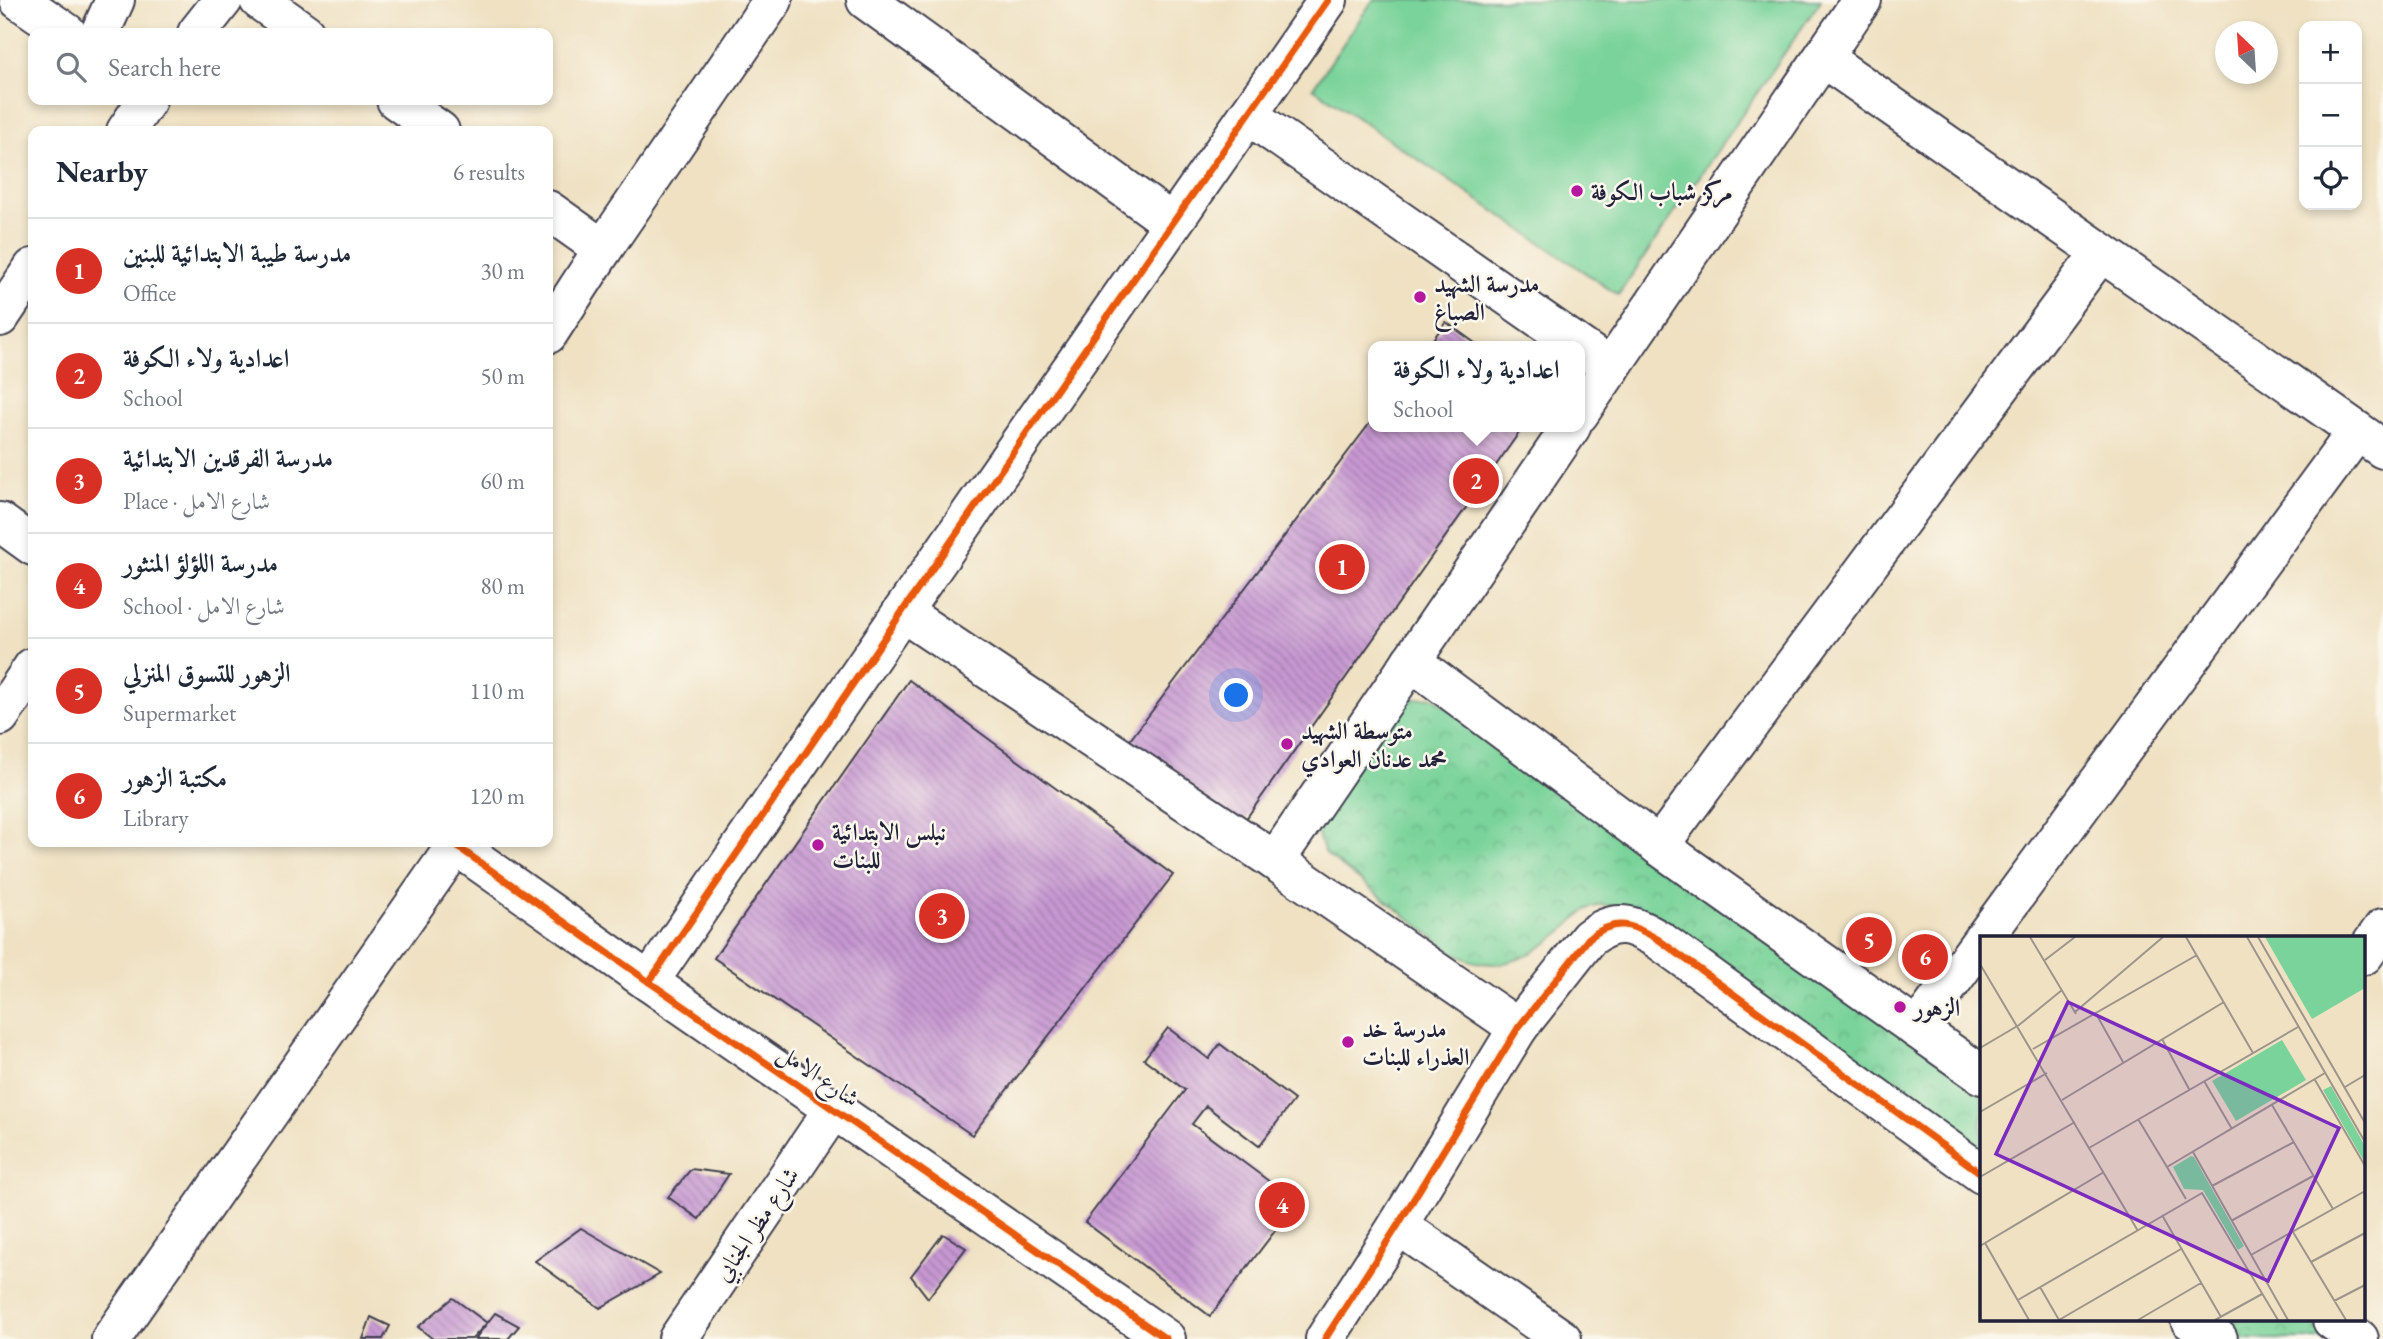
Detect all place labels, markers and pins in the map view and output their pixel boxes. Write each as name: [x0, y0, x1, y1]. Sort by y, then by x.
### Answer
place label: مركز شباب الكوفة: [1591, 176, 1733, 209]
marker: مركز شباب الكوفة: [1569, 183, 1585, 199]
place label: مدرسة الشهيد الصباغ: [1434, 268, 1539, 332]
marker: مدرسة الشهيد الصباغ: [1412, 289, 1428, 305]
pin: 2: [1453, 455, 1499, 507]
pin: 1: [1319, 541, 1365, 593]
place label: متوسطة الشهيد محمد عدنان العوادي: [1301, 715, 1446, 778]
marker: متوسطة الشهيد محمد عدنان العوادي: [1279, 736, 1295, 752]
place label: نبلس الابتدائية للبنات: [832, 816, 946, 875]
marker: نبلس الابتدائية للبنات: [810, 837, 826, 853]
pin: 3: [919, 890, 965, 942]
pin: 5: [1846, 914, 1892, 966]
pin: 6: [1902, 931, 1948, 983]
place label: الزهور: [1911, 992, 1960, 1023]
marker: الزهور: [1892, 999, 1908, 1015]
place label: مدرسة خد العذراء للبنات: [1362, 1013, 1470, 1072]
marker: مدرسة خد العذراء للبنات: [1340, 1034, 1356, 1050]
pin: 4: [1259, 1179, 1305, 1231]

